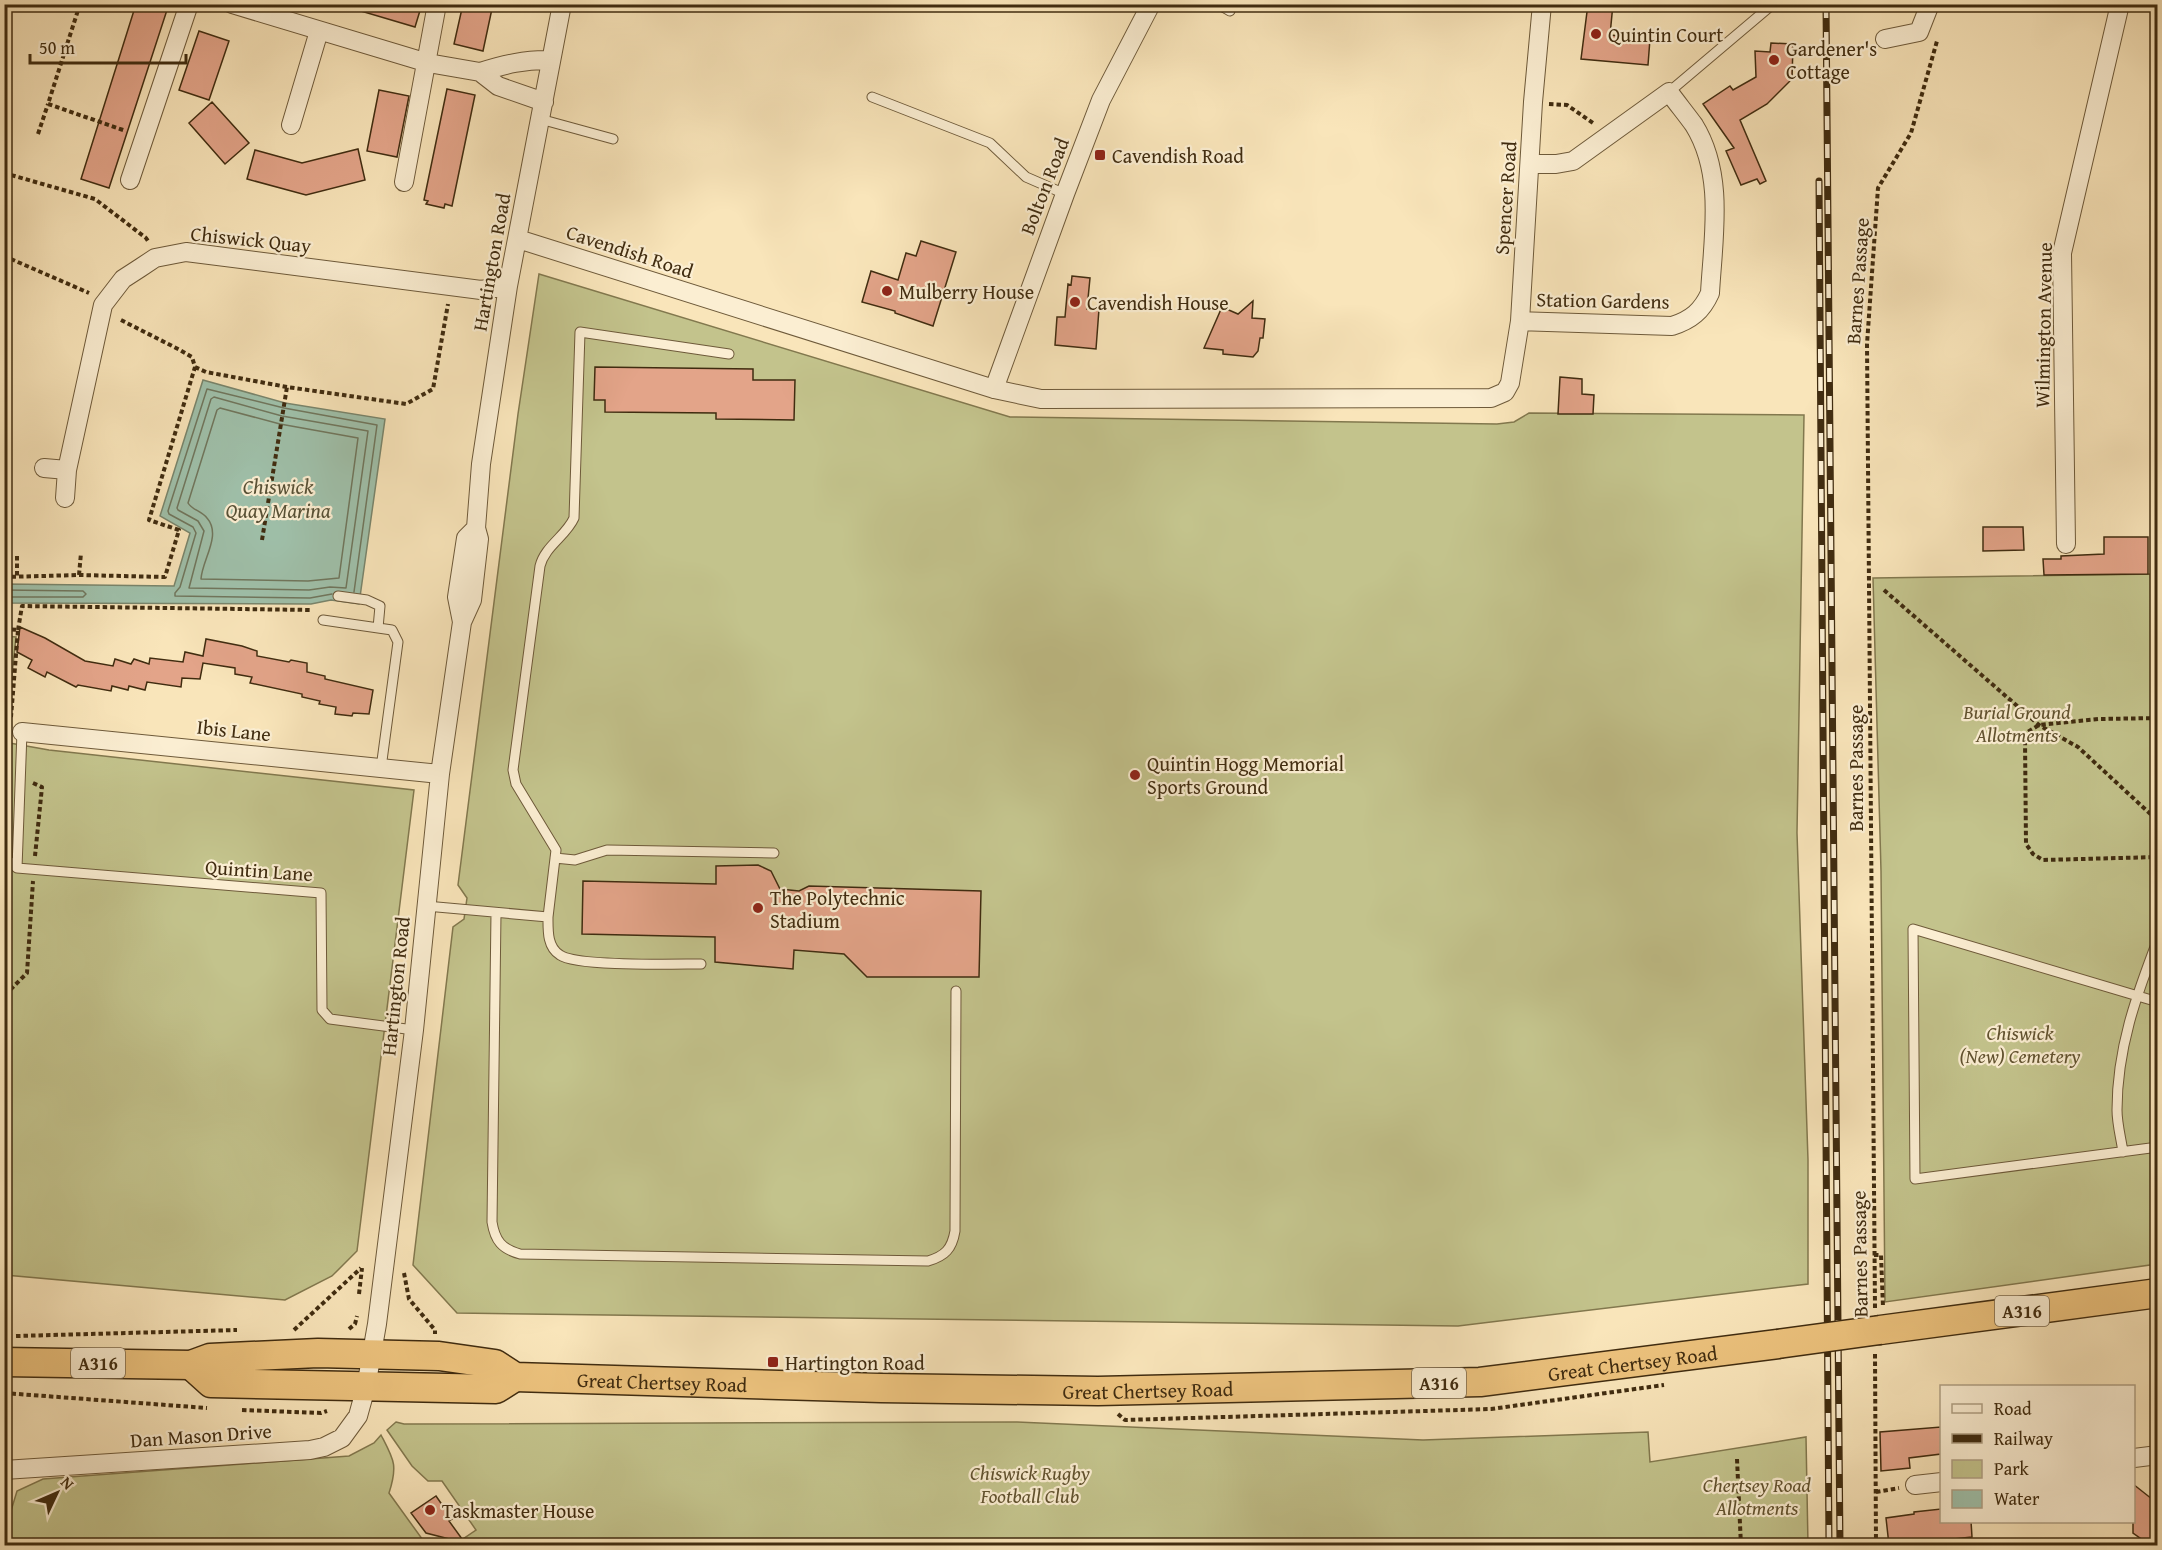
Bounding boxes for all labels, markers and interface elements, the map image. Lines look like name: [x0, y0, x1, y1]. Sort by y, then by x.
place label: Quintin Court: [1608, 20, 1723, 49]
scale bar: [30, 27, 186, 65]
marker: Quintin Court: [1589, 27, 1603, 41]
text: 50 m: [39, 34, 75, 61]
place label: Gardener's Cottage: [1786, 34, 1877, 86]
marker: Gardener's Cottage: [1767, 53, 1781, 67]
street label: Bolton Road: [1012, 133, 1076, 239]
street label: Spencer Road: [1487, 140, 1523, 256]
place label: Cavendish Road: [1112, 141, 1244, 170]
marker: Cavendish Road: [1093, 148, 1107, 162]
street label: Hartington Road: [465, 190, 517, 333]
street label: Cavendish Road: [563, 217, 697, 285]
street label: Barnes Passage: [1838, 217, 1876, 345]
street label: Chiswick Quay: [189, 218, 313, 260]
street label: Wilmington Avenue: [2027, 242, 2059, 408]
place label: Mulberry House: [899, 277, 1034, 306]
marker: Mulberry House: [880, 284, 894, 298]
street label: Station Gardens: [1536, 284, 1670, 316]
place label: Cavendish House: [1087, 288, 1229, 317]
marker: Cavendish House: [1068, 295, 1082, 309]
water label: Chiswick Quay Marina: [225, 471, 331, 526]
park label: Burial Ground Allotments: [1962, 697, 2071, 749]
street label: Barnes Passage: [1841, 705, 1870, 831]
street label: Ibis Lane: [196, 712, 272, 748]
place label: Quintin Hogg Memorial Sports Ground: [1147, 749, 1345, 801]
marker: Quintin Hogg Memorial Sports Ground: [1128, 768, 1142, 782]
street label: Quintin Lane: [204, 852, 314, 888]
place label: The Polytechnic Stadium: [770, 883, 905, 935]
marker: The Polytechnic Stadium: [751, 901, 765, 915]
street label: Hartington Road: [373, 915, 417, 1057]
park label: Chiswick (New) Cemetery: [1960, 1018, 2080, 1070]
street label: Barnes Passage: [1843, 1190, 1875, 1318]
road number: A316: [1995, 1296, 2049, 1326]
street label: Great Chertsey Road: [1546, 1337, 1719, 1388]
road number: A316: [71, 1348, 125, 1378]
place label: Hartington Road: [785, 1348, 925, 1377]
marker: Hartington Road: [766, 1355, 780, 1369]
street label: Great Chertsey Road: [576, 1364, 748, 1398]
road number: A316: [1412, 1368, 1466, 1398]
street label: Great Chertsey Road: [1063, 1373, 1234, 1406]
legend: [1940, 1385, 2135, 1523]
text: Road: [1994, 1395, 2032, 1422]
street label: Dan Mason Drive: [129, 1416, 273, 1454]
text: Railway: [1994, 1425, 2053, 1452]
text: Park: [1994, 1455, 2030, 1482]
park label: Chiswick Rugby Football Club: [970, 1458, 1090, 1510]
north arrow: [27, 1463, 87, 1523]
text: N: [55, 1470, 80, 1495]
park label: Chertsey Road Allotments: [1703, 1470, 1812, 1522]
text: Water: [1994, 1485, 2040, 1512]
place label: Taskmaster House: [442, 1496, 594, 1525]
marker: Taskmaster House: [423, 1503, 437, 1517]

